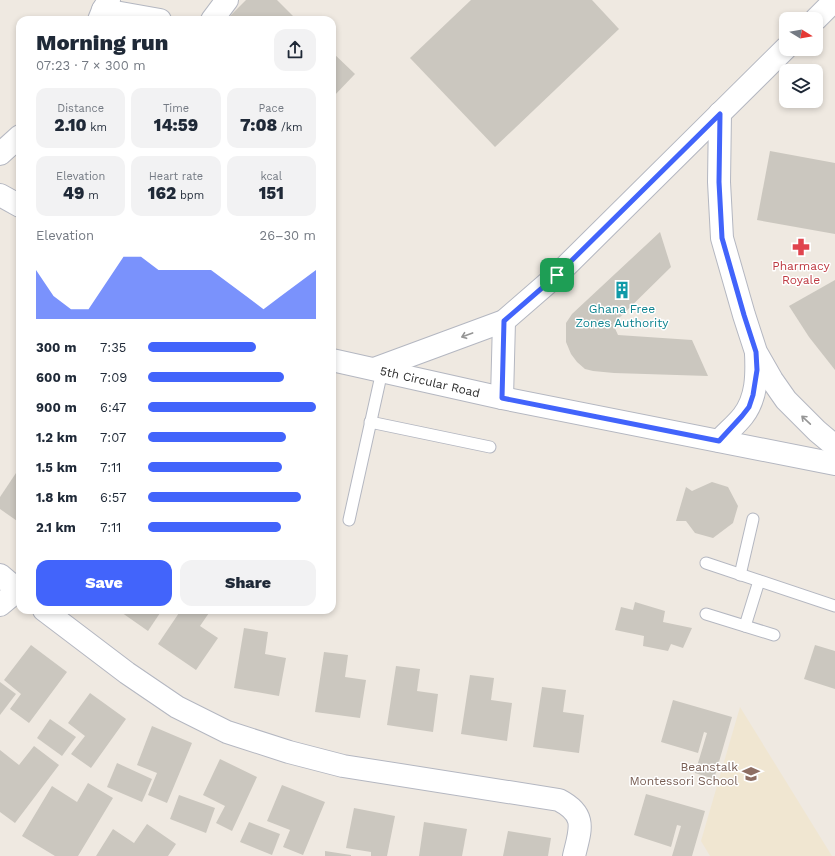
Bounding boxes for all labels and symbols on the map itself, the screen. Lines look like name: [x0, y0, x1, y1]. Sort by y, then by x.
north arrow: [779, 12, 823, 56]
pharmacy icon: Pharmacy Royale: [791, 237, 811, 257]
pin: [540, 258, 574, 292]
place label: Pharmacy Royale: [772, 259, 830, 287]
building icon: Ghana Free Zones Authority: [612, 280, 632, 300]
place label: Ghana Free Zones Authority: [576, 302, 669, 330]
one-way arrow: [462, 331, 474, 339]
street label: 5th Circular Road: [379, 364, 481, 400]
one-way arrow: [801, 415, 811, 425]
place label: Beanstalk Montessori School: [629, 760, 738, 788]
school or university icon: Beanstalk Montessori School: [741, 764, 761, 784]

